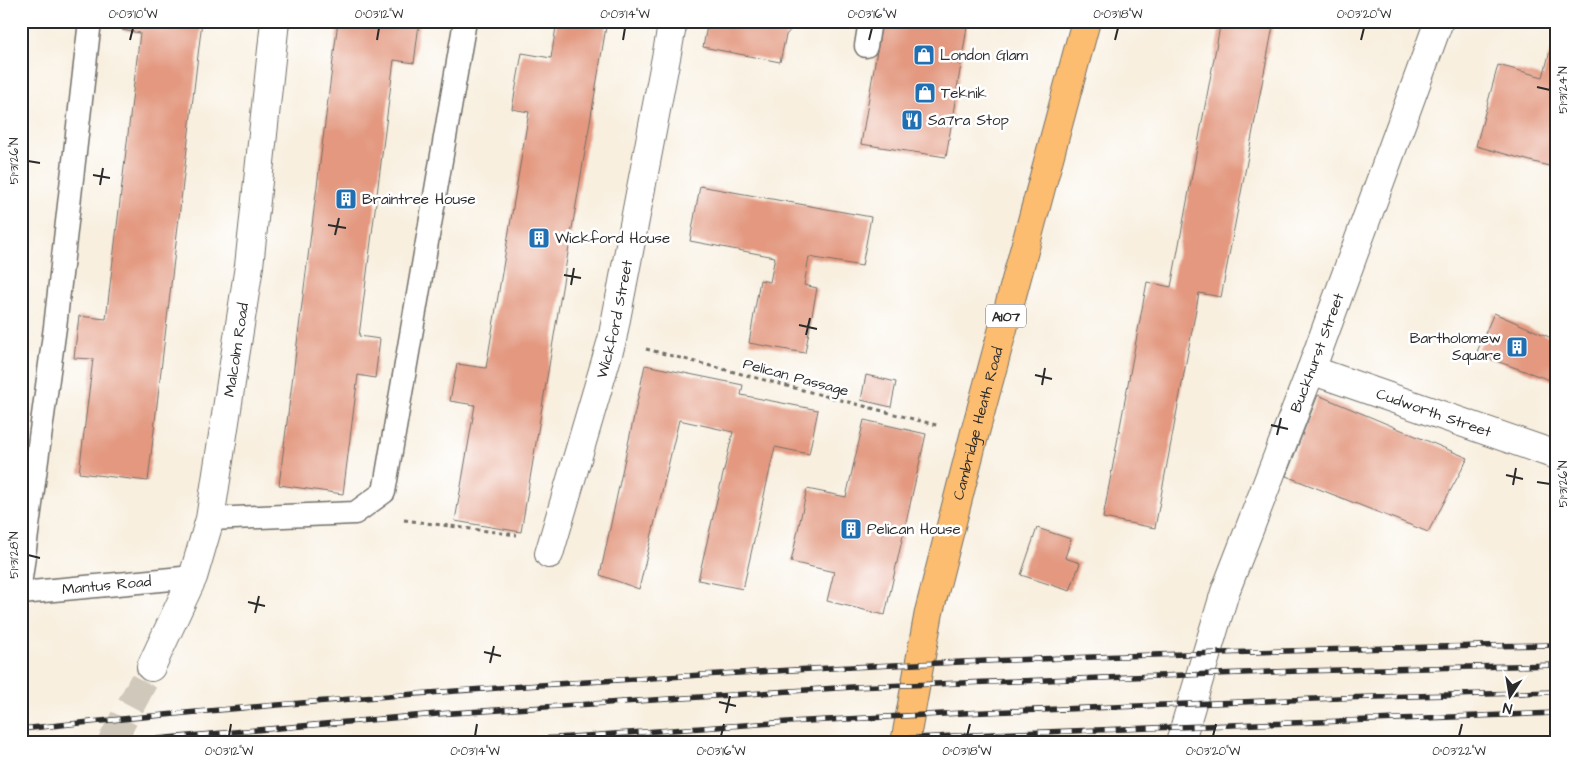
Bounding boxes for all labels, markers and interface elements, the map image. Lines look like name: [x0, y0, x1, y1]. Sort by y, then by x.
text: 0°03'10"W: [108, 6, 158, 23]
text: 0°03'12"W: [355, 6, 404, 23]
text: 0°03'14"W: [600, 6, 651, 23]
text: 0°03'16"W: [847, 6, 897, 23]
text: 0°03'18"W: [1093, 6, 1143, 23]
text: 0°03'20"W: [1337, 6, 1392, 23]
shop icon: London Glam: [912, 43, 936, 67]
place label: London Glam: [940, 45, 1028, 66]
text: 51°31'24"N: [1555, 66, 1572, 114]
shop icon: Teknik: [913, 81, 937, 105]
place label: Teknik: [941, 83, 987, 104]
restaurant icon: Sa7ra Stop: [900, 108, 924, 132]
place label: Sa7ra Stop: [928, 110, 1009, 131]
text: 51°31'26"N: [6, 137, 23, 185]
building icon: Braintree House: [334, 187, 358, 211]
place label: Braintree House: [362, 189, 476, 210]
building icon: Wickford House: [527, 226, 551, 250]
place label: Wickford House: [555, 228, 670, 249]
street label: Wickford Street: [591, 258, 638, 381]
street label: Buckhurst Street: [1285, 290, 1349, 416]
street label: Malcolm Road: [219, 301, 254, 398]
road number: A107: [986, 304, 1026, 328]
place label: Bartholomew Square: [1410, 328, 1501, 366]
building icon: Bartholomew Square: [1505, 335, 1529, 359]
street label: Cambridge Heath Road: [948, 344, 1009, 502]
street label: Pelican Passage: [740, 353, 851, 403]
street label: Cudworth Street: [1373, 383, 1494, 443]
text: 51°31'26"N: [1555, 460, 1572, 508]
building icon: Pelican House: [839, 517, 863, 541]
place label: Pelican House: [867, 519, 961, 540]
text: 51°31'28"N: [6, 531, 23, 579]
street label: Mantus Road: [61, 571, 152, 600]
north arrow: [1484, 672, 1534, 722]
text: N: [1501, 697, 1514, 718]
text: 0°03'12"W: [205, 743, 254, 760]
text: 0°03'14"W: [450, 743, 501, 760]
text: 0°03'16"W: [696, 743, 746, 760]
text: 0°03'18"W: [942, 743, 992, 760]
text: 0°03'20"W: [1186, 743, 1241, 760]
text: 0°03'22"W: [1432, 743, 1487, 760]

